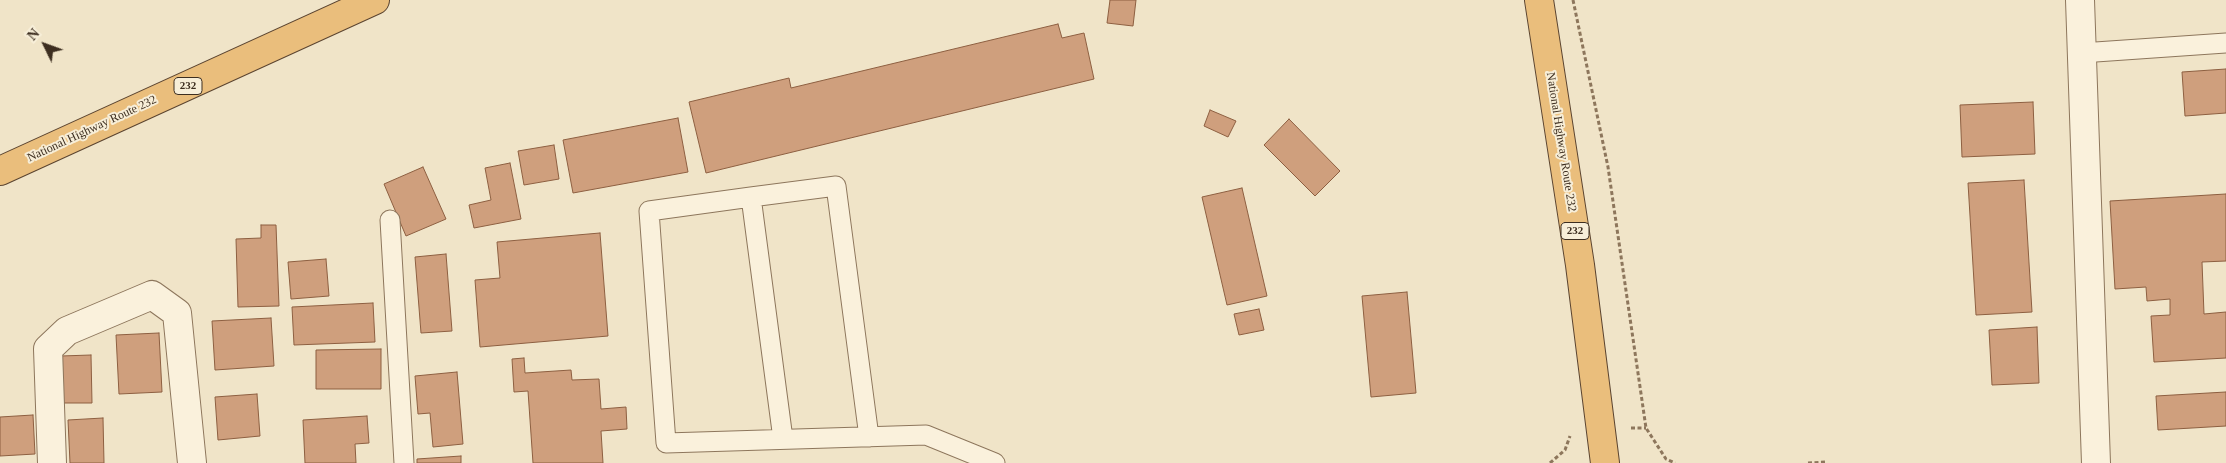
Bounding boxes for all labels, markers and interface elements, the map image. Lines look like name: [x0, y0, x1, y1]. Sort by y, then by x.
north arrow: [20, 20, 70, 70]
text: N: [25, 26, 42, 43]
street label: National Highway Route 232: [1543, 71, 1579, 213]
road number: 232: [174, 78, 202, 94]
street label: National Highway Route 232: [25, 93, 159, 165]
road number: 232: [1561, 222, 1589, 240]

